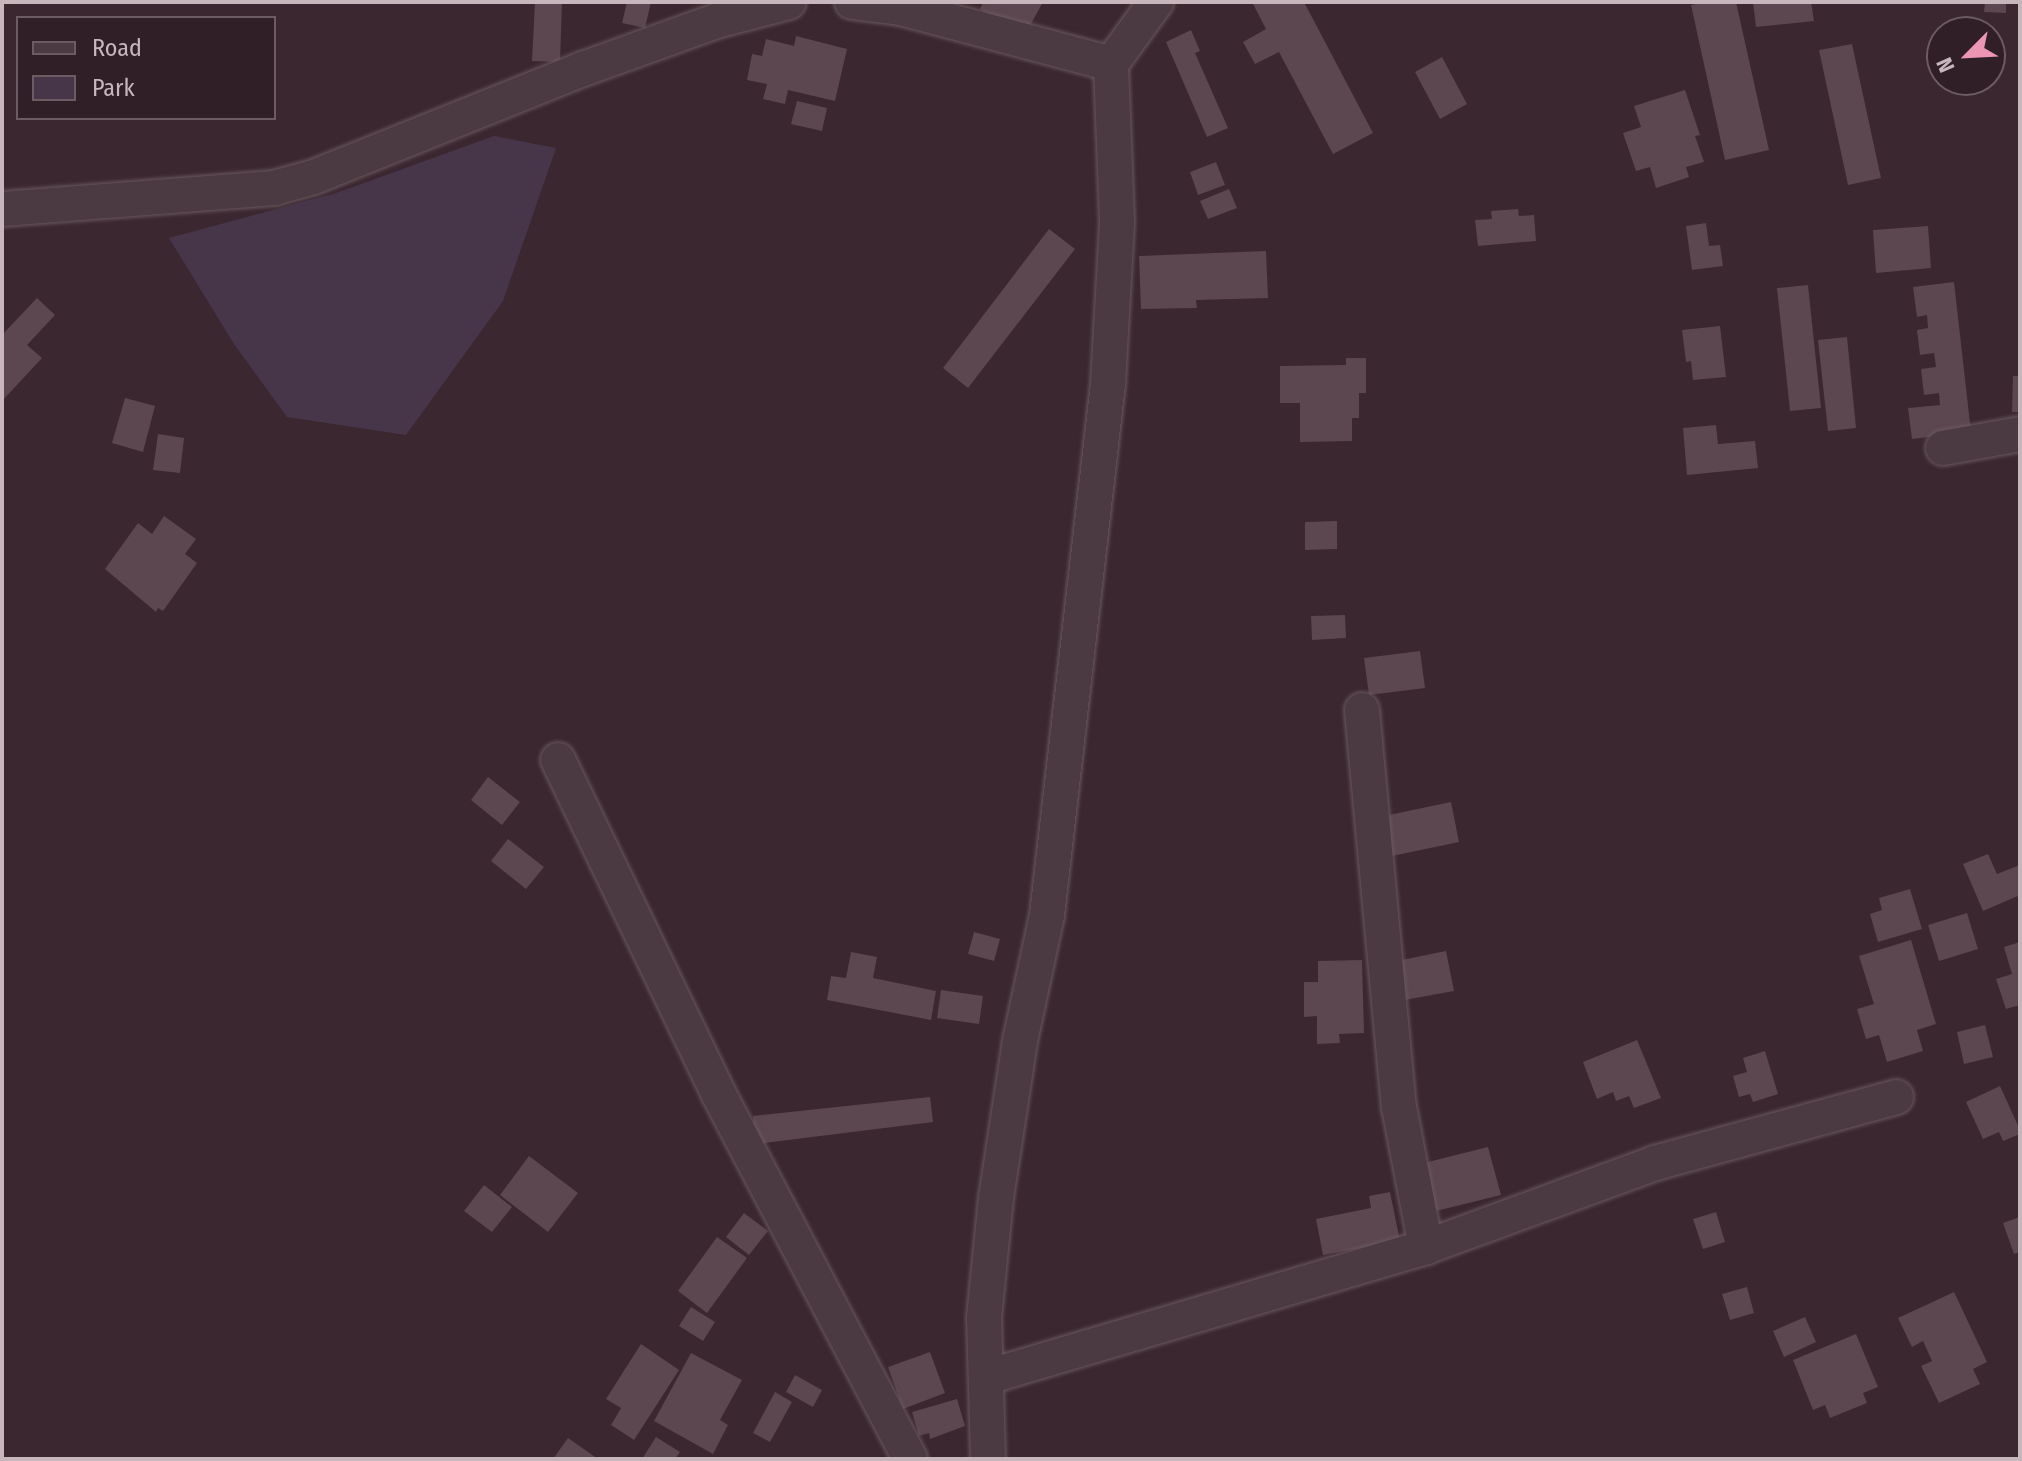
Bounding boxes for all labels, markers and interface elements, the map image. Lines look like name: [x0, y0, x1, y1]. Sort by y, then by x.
legend: [16, 16, 276, 120]
north arrow: [1926, 16, 2006, 96]
text: Road: [92, 34, 142, 62]
text: N: [1930, 54, 1960, 77]
text: Park: [92, 74, 135, 102]

